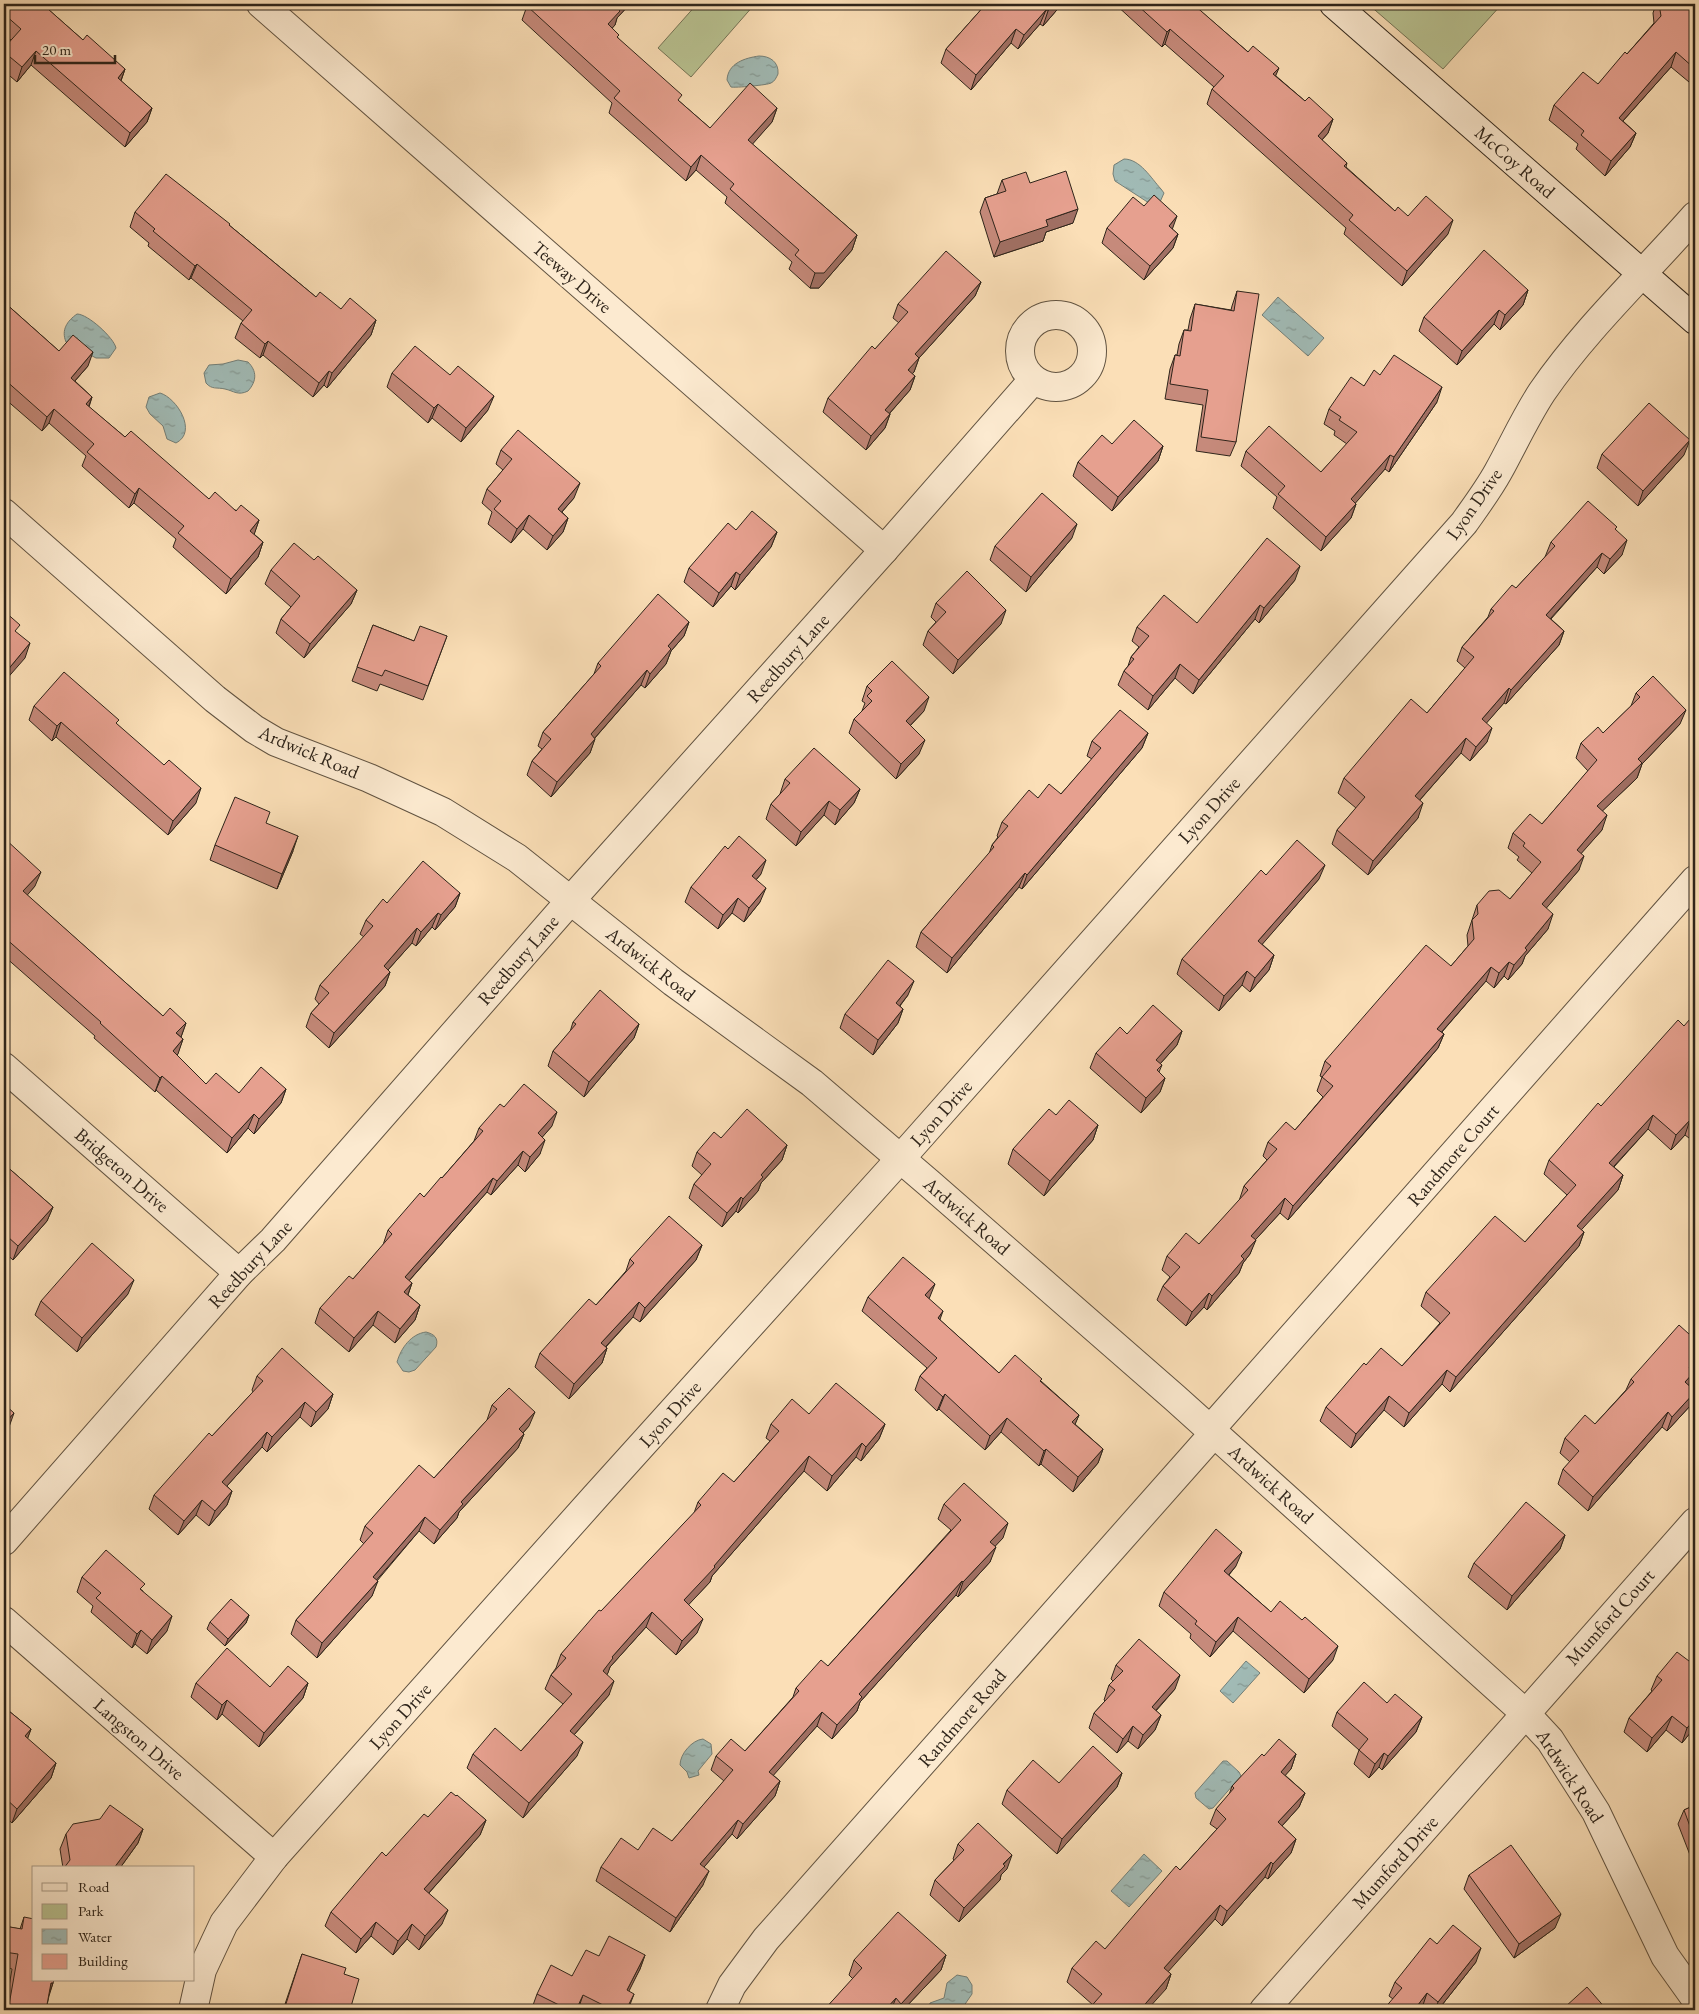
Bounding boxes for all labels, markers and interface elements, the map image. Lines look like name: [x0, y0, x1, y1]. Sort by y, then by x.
scale bar: [35, 32, 115, 64]
text: 20 m: [42, 40, 71, 59]
street label: McCoy Road: [1470, 120, 1561, 204]
street label: Teeway Drive: [527, 235, 617, 319]
street label: Lyon Drive: [1440, 463, 1508, 545]
street label: Reedbury Lane: [741, 608, 835, 708]
street label: Ardwick Road: [254, 719, 363, 785]
street label: Lyon Drive: [1172, 771, 1246, 849]
street label: Reedbury Lane: [472, 910, 564, 1010]
street label: Ardwick Road: [600, 921, 701, 1007]
street label: Lyon Drive: [904, 1074, 978, 1152]
street label: Randmore Court: [1402, 1099, 1504, 1211]
street label: Bridgeton Drive: [70, 1122, 174, 1218]
street label: Ardwick Road: [918, 1171, 1016, 1261]
street label: Reedbury Lane: [203, 1215, 297, 1313]
street label: Lyon Drive: [633, 1375, 707, 1453]
street label: Ardwick Road: [1222, 1438, 1319, 1529]
street label: Mumford Court: [1560, 1563, 1660, 1671]
street label: Randmore Road: [912, 1663, 1012, 1772]
street label: Lyon Drive: [363, 1677, 437, 1755]
street label: Langston Drive: [88, 1693, 190, 1785]
street label: Ardwick Road: [1530, 1723, 1610, 1828]
street label: Mumford Drive: [1346, 1810, 1444, 1914]
legend: [32, 1866, 195, 1982]
text: Road: [78, 1877, 110, 1896]
text: Park: [78, 1901, 105, 1920]
text: Water: [78, 1927, 112, 1946]
text: Building: [78, 1951, 128, 1970]

